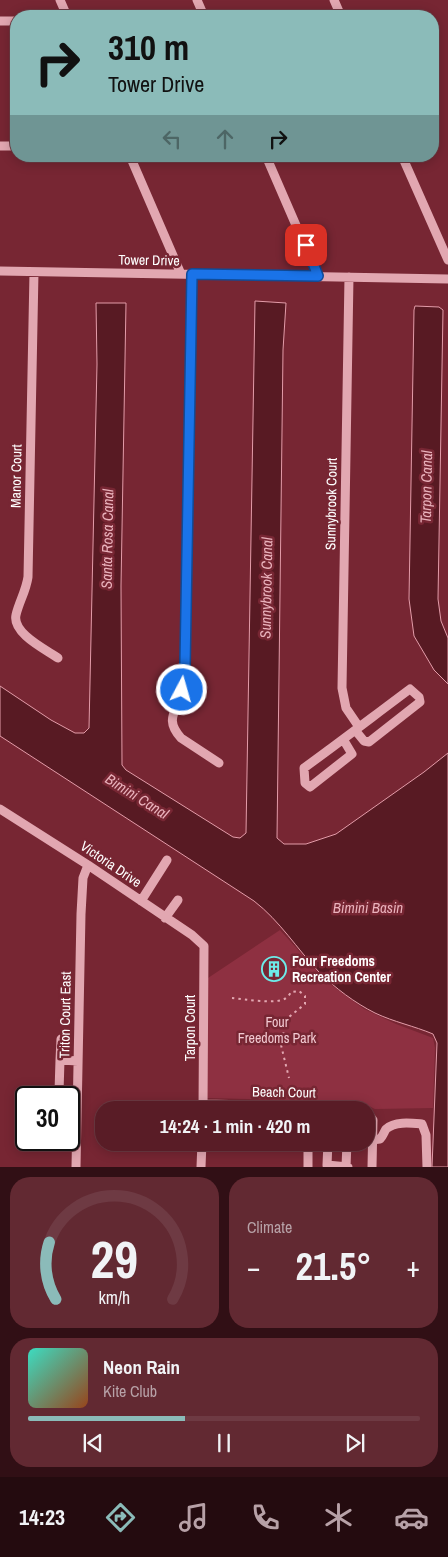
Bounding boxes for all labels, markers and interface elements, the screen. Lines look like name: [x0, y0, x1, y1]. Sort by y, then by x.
text: 310 m: [108, 24, 189, 71]
icon: right: [25, 30, 90, 95]
text: Tower Drive: [108, 69, 204, 99]
icon: left: [158, 125, 186, 153]
icon: ahead: [211, 125, 239, 153]
icon: right: [264, 125, 292, 153]
pin: [285, 224, 327, 266]
icon: arrive: [292, 231, 320, 259]
street label: Tower Drive: [118, 250, 180, 270]
street label: Manor Court: [6, 444, 26, 508]
water label: Tarpon Canal: [415, 450, 437, 524]
street label: Sunnybrook Court: [321, 458, 341, 550]
water label: Santa Rosa Canal: [96, 489, 118, 589]
water label: Sunnybrook Canal: [255, 537, 277, 639]
position arrow: [155, 663, 207, 715]
water label: Bimini Canal: [101, 768, 173, 824]
street label: Victoria Drive: [77, 837, 145, 891]
water label: Bimini Basin: [333, 897, 403, 918]
place label: Four Freedoms Recreation Center: [292, 952, 391, 986]
building icon: Four Freedoms Recreation Center: [261, 956, 287, 982]
street label: Triton Court East: [55, 971, 75, 1059]
street label: Tarpon Court: [181, 995, 199, 1061]
park label: Four Freedoms Park: [238, 1013, 316, 1047]
street label: Beach Court: [252, 1082, 316, 1102]
speed limit sign: 30: [15, 1086, 80, 1151]
text: 14:24 · 1 min · 420 m: [160, 1113, 310, 1139]
text: Climate: [247, 1216, 292, 1238]
text: 29: [91, 1224, 138, 1294]
text: 21.5°: [296, 1241, 371, 1292]
text: −: [247, 1248, 260, 1286]
text: +: [407, 1248, 420, 1286]
text: km/h: [99, 1286, 130, 1310]
text: Neon Rain: [103, 1354, 180, 1380]
text: Kite Club: [103, 1380, 157, 1402]
icon: previous: [79, 1429, 107, 1457]
icon: pause: [210, 1429, 238, 1457]
icon: next: [341, 1429, 369, 1457]
icon: directions: [103, 1500, 138, 1535]
icon: music: [176, 1500, 211, 1535]
icon: phone: [248, 1500, 283, 1535]
icon: climate: [321, 1500, 356, 1535]
icon: car: [394, 1500, 429, 1535]
text: 14:23: [19, 1502, 65, 1532]

